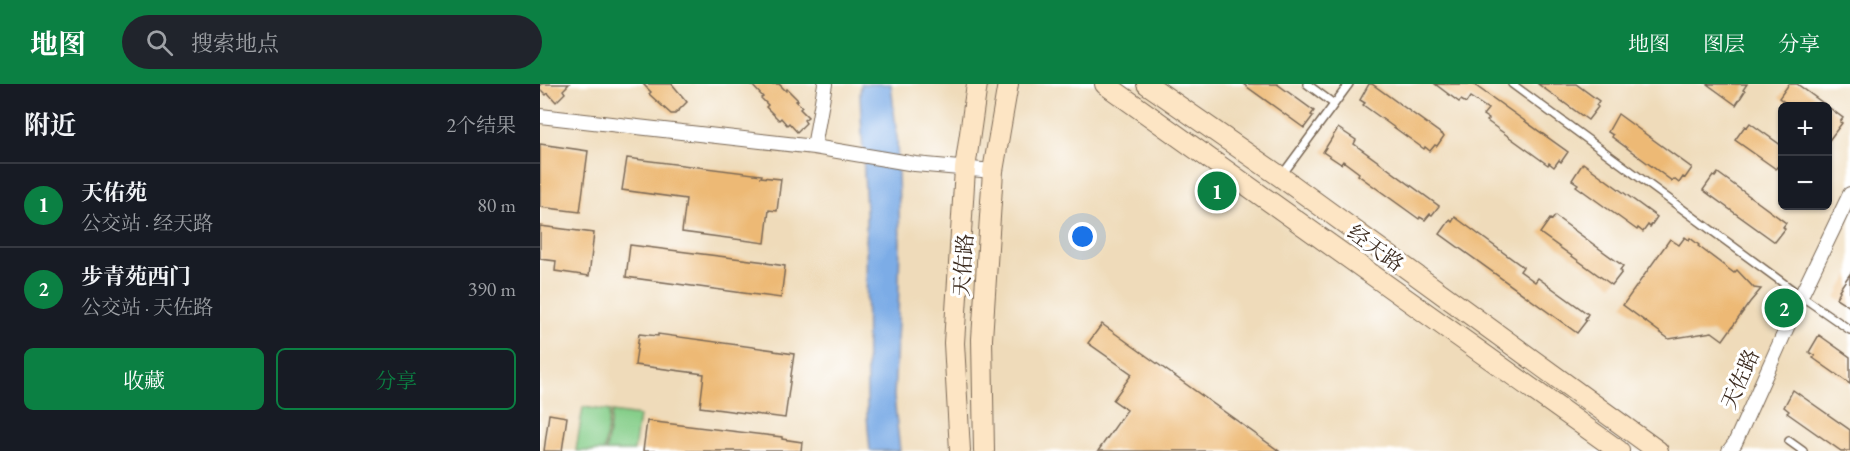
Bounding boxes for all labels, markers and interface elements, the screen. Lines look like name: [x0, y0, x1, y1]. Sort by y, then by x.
search box: [122, 15, 542, 69]
text: 地图: [30, 26, 86, 62]
icon: search: [143, 26, 176, 59]
text: 搜索地点: [191, 29, 279, 58]
text: 地图: [1628, 30, 1670, 57]
text: 图层: [1703, 30, 1745, 57]
text: 分享: [1778, 30, 1820, 57]
map controls: [1778, 102, 1832, 210]
button: +: [1778, 102, 1832, 156]
text: 附近: [24, 108, 76, 142]
text: 2个结果: [446, 112, 516, 138]
button: −: [1778, 156, 1832, 210]
pin: 1: [1198, 168, 1236, 214]
text: 天佑苑: [81, 178, 147, 207]
text: 1: [38, 192, 49, 218]
text: 80 m: [477, 192, 516, 218]
text: 公交站 · 经天路: [81, 210, 213, 236]
street label: 经天路: [1343, 219, 1409, 277]
your location: [1068, 222, 1097, 251]
street label: 天佑路: [947, 233, 979, 297]
text: 步青苑西门: [81, 262, 191, 291]
text: 2: [38, 276, 49, 302]
text: 390 m: [468, 276, 516, 302]
pin: 2: [1764, 286, 1804, 330]
text: 公交站 · 天佐路: [81, 294, 213, 320]
street label: 天佐路: [1715, 345, 1765, 413]
button: 收藏: [24, 348, 264, 410]
button: 分享: [276, 348, 516, 410]

